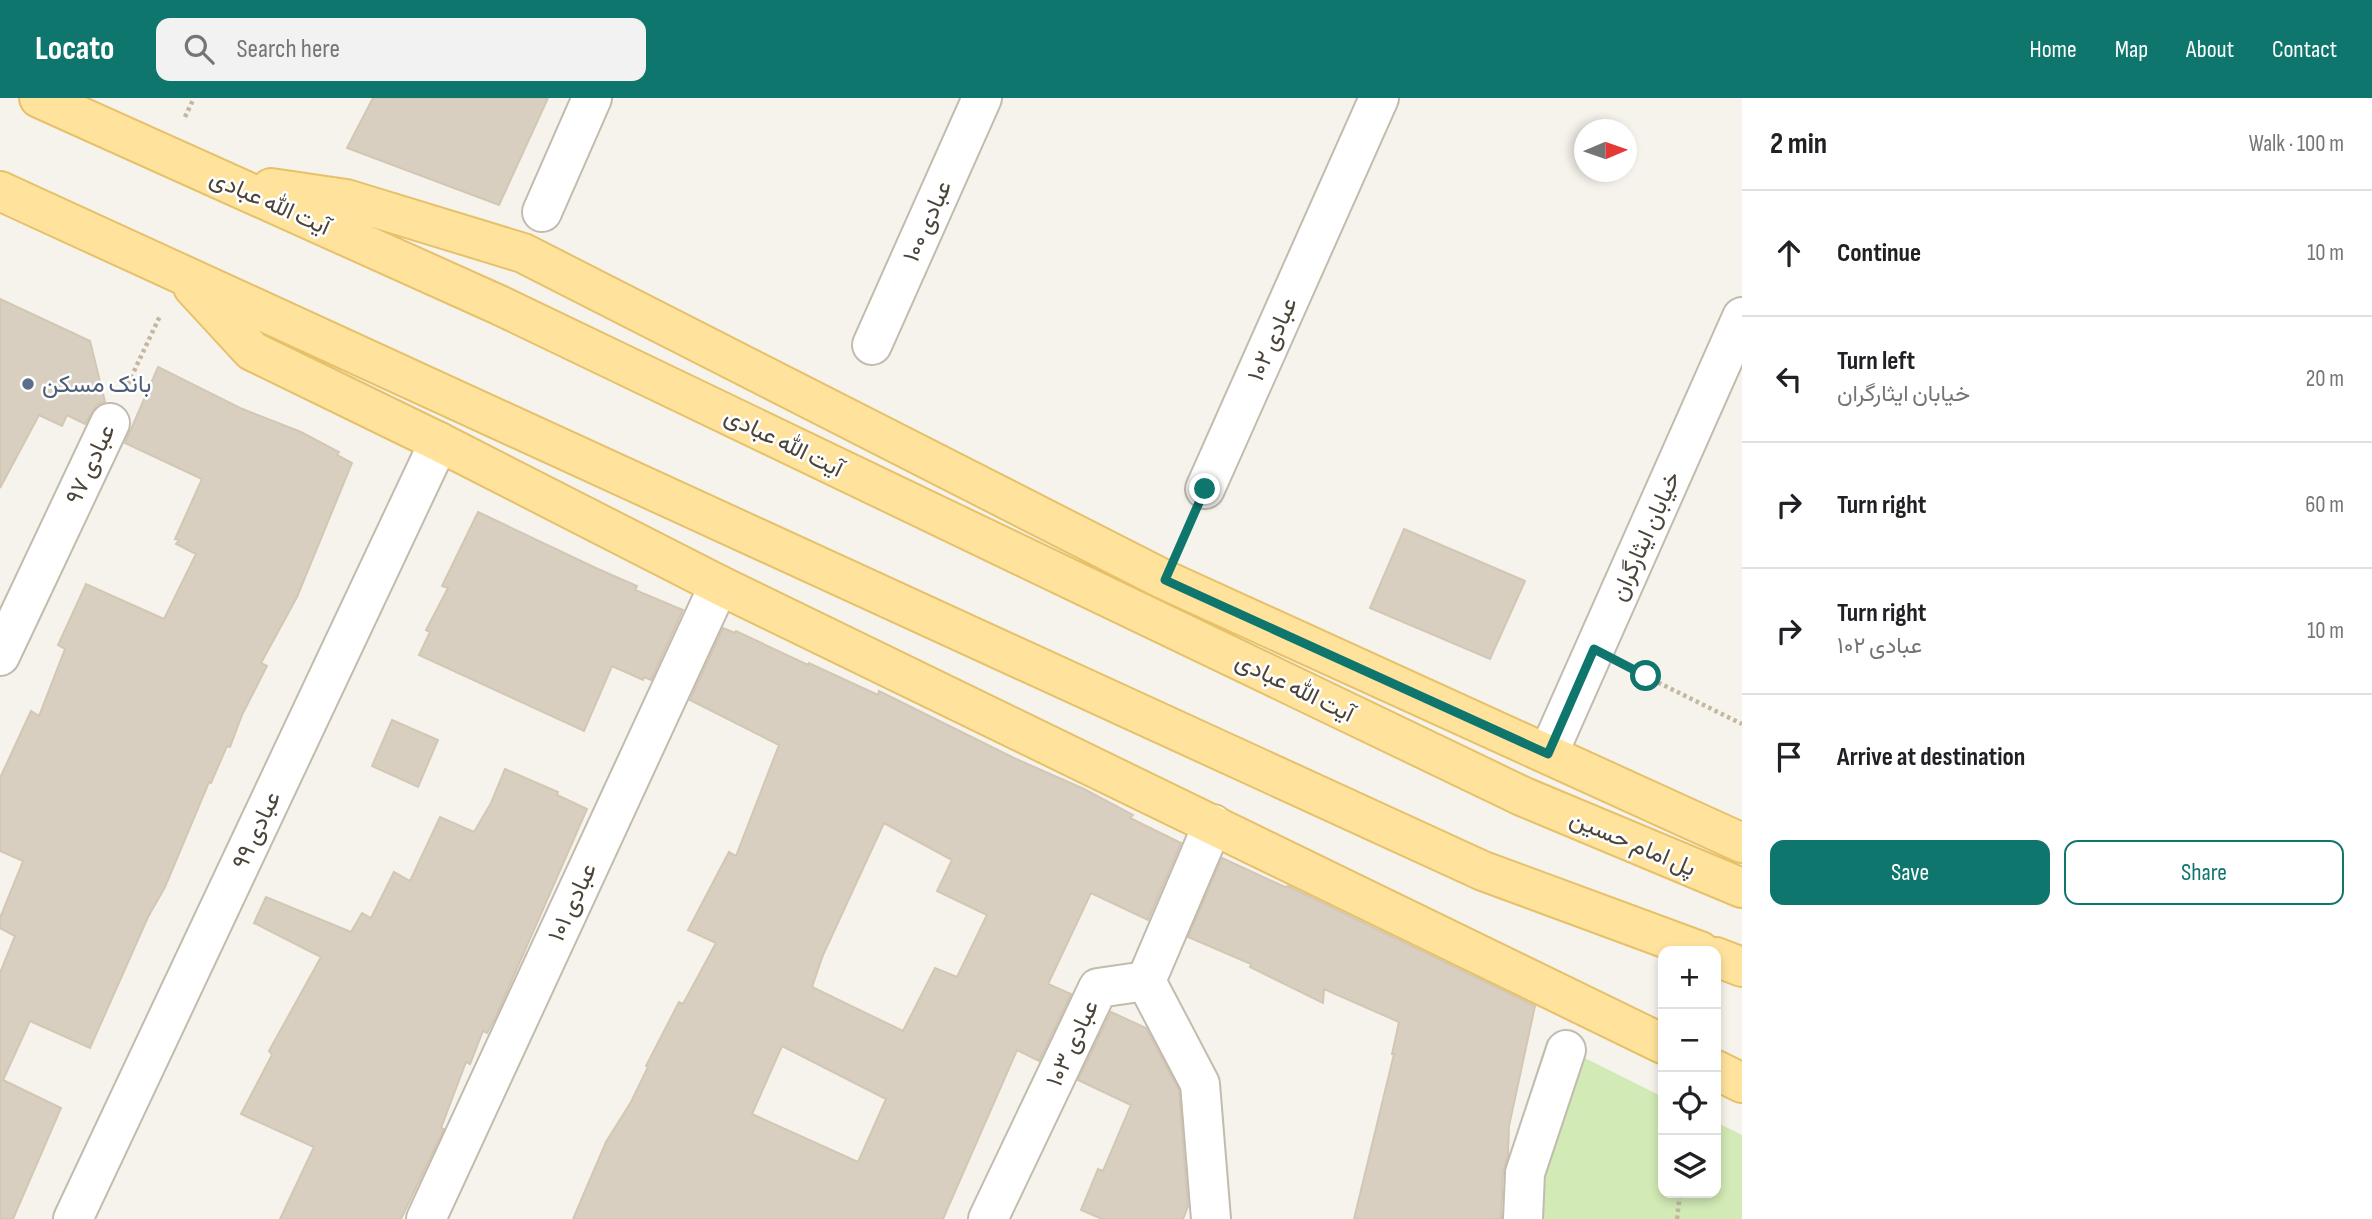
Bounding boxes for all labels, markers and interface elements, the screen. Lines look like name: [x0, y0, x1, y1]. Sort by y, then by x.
search box: [156, 18, 646, 81]
text: Locato: [35, 29, 114, 69]
icon: search: [180, 30, 218, 68]
text: Search here: [236, 34, 340, 65]
text: Home: [2029, 35, 2077, 64]
text: Map: [2115, 35, 2148, 64]
text: About: [2186, 35, 2234, 64]
text: Contact: [2272, 35, 2337, 64]
north arrow: [1574, 119, 1637, 182]
text: 2 min: [1770, 126, 1827, 162]
text: Walk · 100 m: [2249, 130, 2344, 158]
street label: آیت الله عبادی: [205, 163, 337, 243]
street label: عبادی ۱۰۰: [897, 176, 958, 267]
icon: ahead: [1770, 234, 1808, 272]
text: Continue: [1837, 238, 1921, 269]
text: 10 m: [2307, 239, 2344, 267]
street label: عبادی ۱۰۲: [1241, 293, 1304, 386]
text: Turn left: [1837, 346, 1915, 377]
icon: left: [1770, 360, 1808, 398]
text: 20 m: [2306, 365, 2344, 393]
place label: بانک مسکن: [42, 370, 151, 399]
marker: بانک مسکن: [20, 376, 36, 392]
text: خیابان ایثارگران: [1837, 380, 1970, 408]
street label: آیت الله عبادی: [720, 401, 850, 485]
street label: عبادی ۹۷: [59, 420, 122, 509]
street label: خیابان ایثارگران: [1604, 467, 1687, 606]
route end: [1189, 473, 1220, 504]
icon: right: [1770, 486, 1808, 524]
text: Turn right: [1837, 490, 1926, 521]
text: 60 m: [2305, 491, 2344, 519]
text: Turn right: [1837, 598, 1926, 629]
icon: right: [1770, 612, 1808, 650]
text: 10 m: [2307, 617, 2344, 645]
text: عبادی ۱۰۲: [1837, 632, 1922, 660]
street label: آیت الله عبادی: [1231, 646, 1361, 730]
route start: [1630, 660, 1661, 691]
icon: arrive: [1770, 738, 1808, 776]
text: Arrive at destination: [1837, 742, 2025, 773]
street label: عبادی ۹۹: [226, 787, 287, 874]
street label: پل امام حسین: [1565, 804, 1700, 884]
button: Save: [1770, 840, 2050, 905]
button: Share: [2064, 840, 2344, 905]
street label: عبادی ۱۰۱: [542, 858, 603, 946]
map controls: [1658, 946, 1721, 1198]
button: +: [1658, 946, 1721, 1009]
street label: عبادی ۱۰۳: [1040, 995, 1105, 1091]
button: −: [1658, 1009, 1721, 1072]
button: locate: [1658, 1072, 1721, 1135]
button: layers: [1658, 1135, 1721, 1198]

